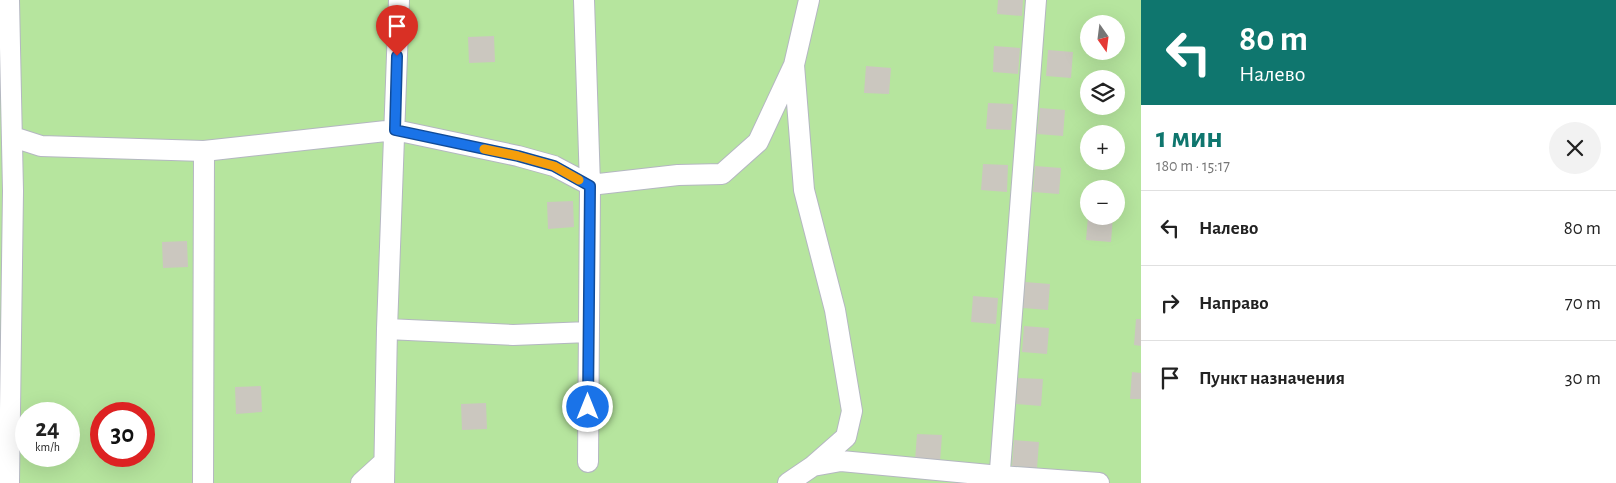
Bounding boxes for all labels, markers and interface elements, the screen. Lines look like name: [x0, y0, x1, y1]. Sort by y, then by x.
pin: [376, 5, 418, 56]
icon: arrive: [383, 12, 411, 40]
north arrow: [1080, 15, 1125, 60]
map controls: [1080, 15, 1125, 225]
icon: left: [1156, 20, 1221, 85]
text: 80 m: [1239, 22, 1308, 57]
text: Налево: [1239, 63, 1305, 85]
button: layers: [1080, 70, 1125, 115]
button: close: [1549, 122, 1601, 174]
text: 1 мин: [1156, 123, 1223, 153]
button: +: [1080, 125, 1125, 170]
text: 180 m · 15:17: [1156, 158, 1230, 174]
button: −: [1080, 180, 1125, 225]
icon: left: [1156, 214, 1184, 242]
text: Налево: [1199, 219, 1258, 238]
text: 80 m: [1564, 219, 1601, 238]
icon: right: [1156, 289, 1184, 317]
text: Направо: [1199, 294, 1269, 313]
text: 70 m: [1565, 294, 1601, 313]
icon: arrive: [1156, 364, 1184, 392]
text: Пункт назначения: [1199, 369, 1345, 388]
text: 30 m: [1565, 369, 1601, 388]
position arrow: [561, 380, 613, 432]
speed limit sign: 30: [90, 402, 155, 467]
text: 24: [35, 416, 60, 441]
text: km/h: [35, 441, 60, 453]

